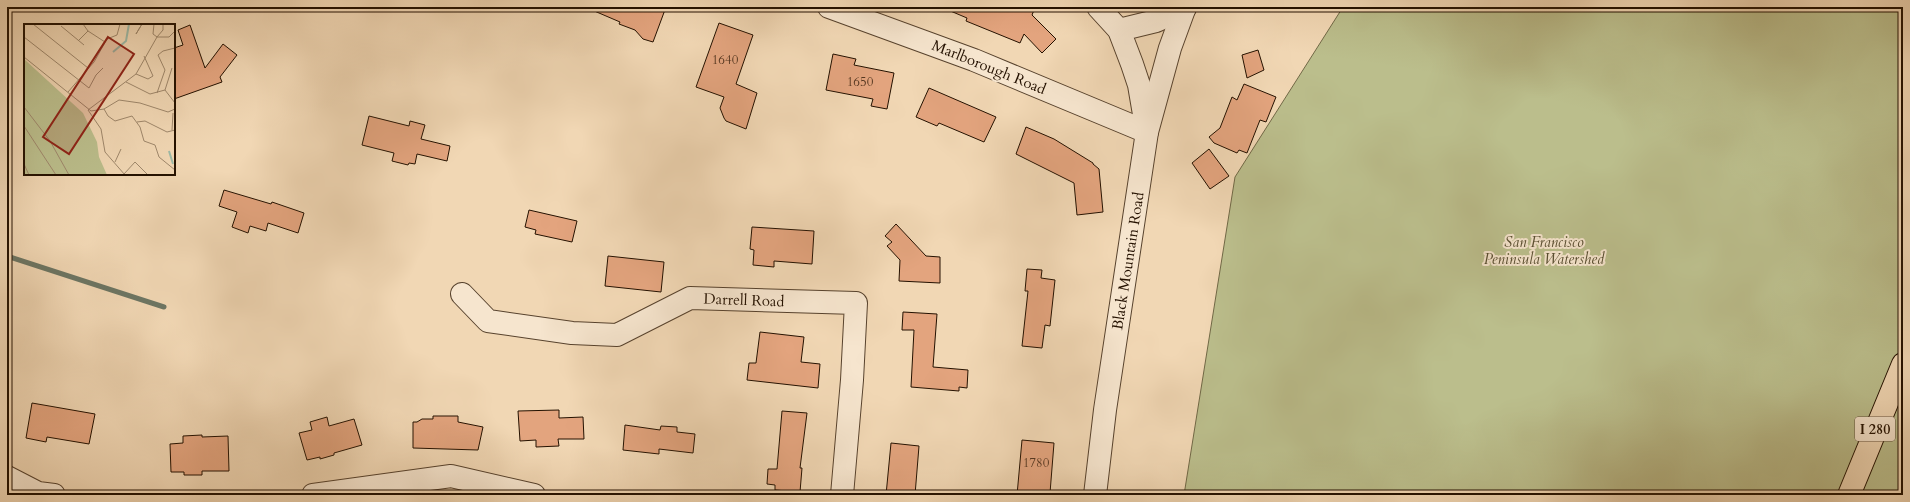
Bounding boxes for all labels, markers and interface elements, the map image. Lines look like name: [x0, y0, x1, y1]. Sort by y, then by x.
inset map: [24, 24, 175, 175]
street label: Marlborough Road: [929, 35, 1049, 99]
house number: 1640: [712, 51, 739, 69]
house number: 1650: [847, 73, 874, 91]
street label: Black Mountain Road: [1107, 191, 1149, 331]
park label: San Francisco Peninsula Watershed: [1484, 232, 1605, 269]
street label: Darrell Road: [703, 289, 785, 311]
road number: I 280: [1855, 417, 1895, 441]
house number: 1780: [1023, 454, 1050, 472]

